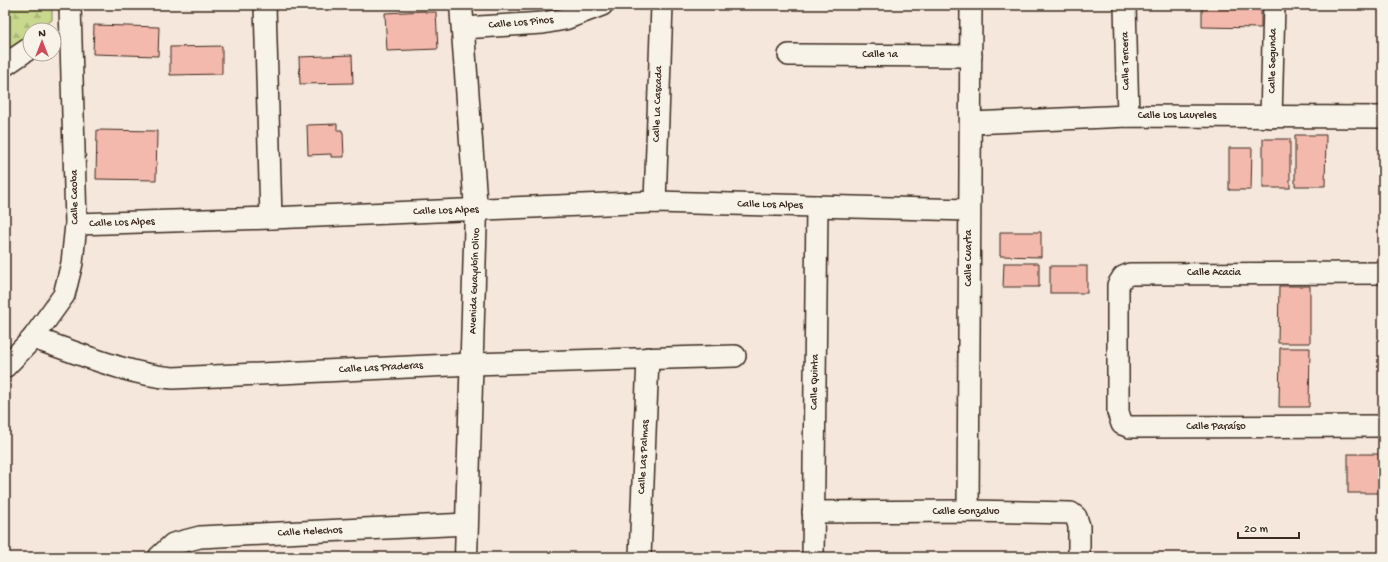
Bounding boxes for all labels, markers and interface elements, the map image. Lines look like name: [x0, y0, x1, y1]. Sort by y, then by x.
street label: Calle Los Pinos: [488, 14, 555, 32]
north arrow: [22, 22, 62, 62]
street label: Calle Segunda: [1266, 27, 1280, 94]
text: N: [38, 28, 46, 40]
street label: Calle Tercera: [1119, 31, 1133, 90]
street label: Calle 1a: [862, 49, 899, 61]
street label: Calle La Cascada: [651, 65, 665, 142]
street label: Calle Los Laureles: [1138, 110, 1217, 122]
street label: Calle Caoba: [69, 169, 81, 225]
street label: Calle Los Alpes: [737, 198, 804, 212]
street label: Calle Los Alpes: [413, 204, 480, 218]
street label: Calle Los Alpes: [89, 216, 156, 230]
street label: Avenida Guayubín Olivo: [467, 227, 483, 334]
street label: Calle Cuarta: [963, 229, 975, 286]
street label: Calle Acacia: [1187, 267, 1242, 279]
street label: Calle Quinta: [809, 353, 822, 410]
street label: Calle Las Praderas: [339, 360, 424, 376]
street label: Calle Las Palmas: [636, 419, 652, 495]
street label: Calle Paraíso: [1186, 421, 1246, 433]
street label: Calle Gonzalvo: [932, 506, 1000, 518]
scale bar: [1238, 514, 1299, 540]
text: 20 m: [1244, 523, 1269, 537]
street label: Calle Helechos: [277, 524, 344, 540]

